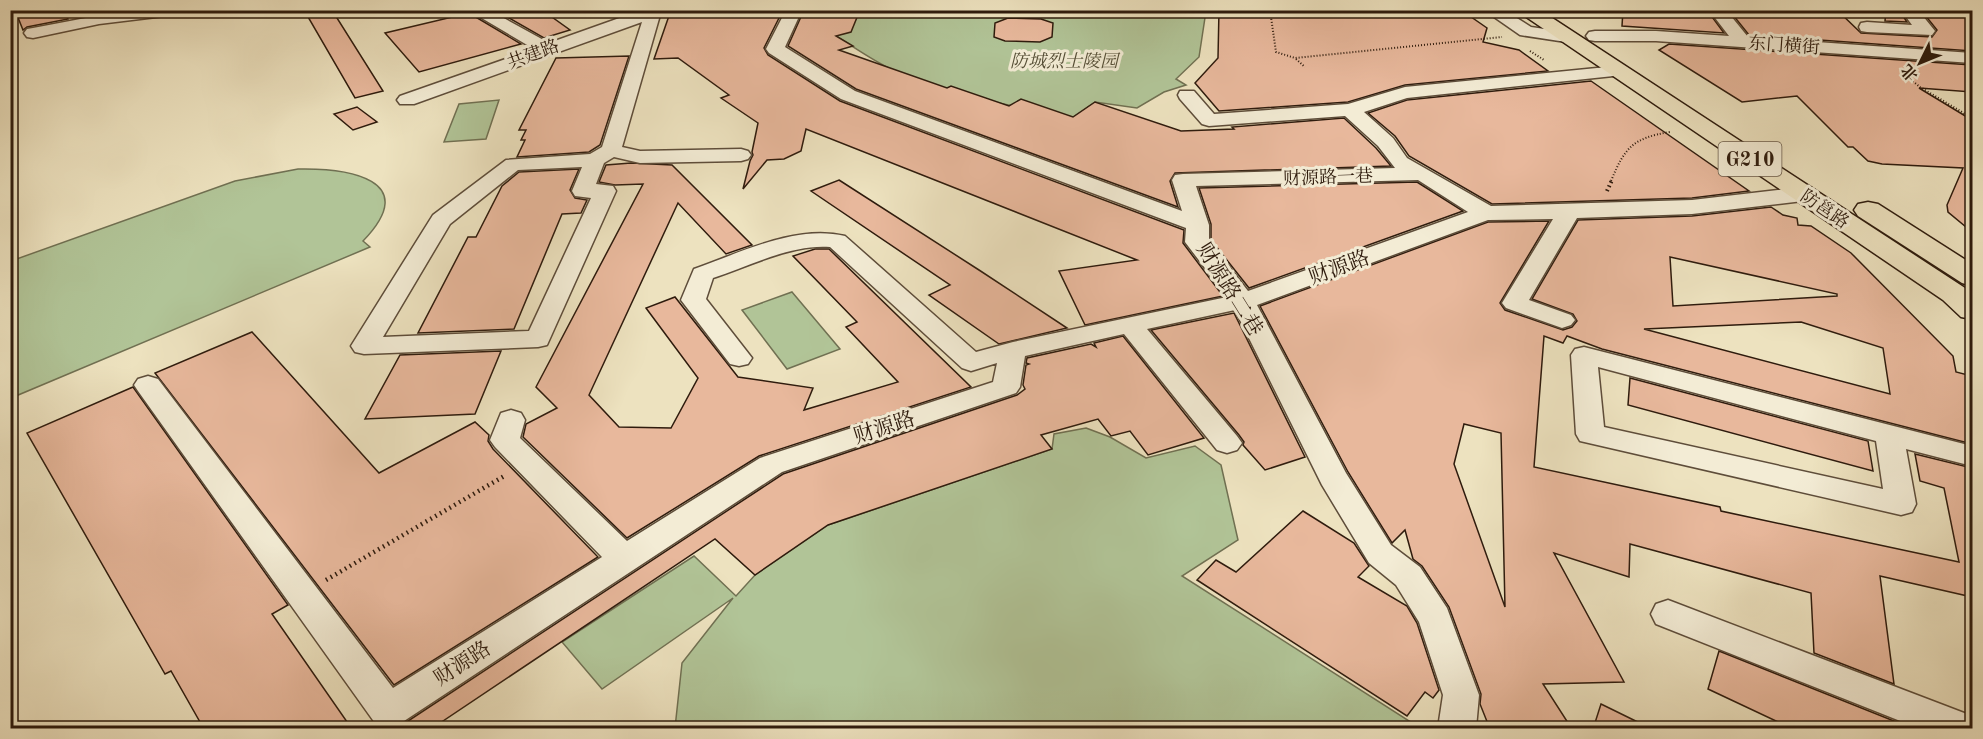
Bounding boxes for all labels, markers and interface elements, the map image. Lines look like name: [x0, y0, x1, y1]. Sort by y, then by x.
street label: 东门横街: [1747, 33, 1821, 57]
north arrow: [1890, 33, 1950, 93]
street label: 共建路: [504, 35, 562, 73]
park label: 防城烈士陵园: [1010, 51, 1121, 71]
text: 北: [1898, 61, 1922, 85]
road number: G210: [1718, 142, 1782, 176]
street label: 财源路一巷: [1283, 165, 1373, 189]
street label: 防邕路: [1797, 186, 1853, 232]
street label: 财源路二巷: [1192, 239, 1267, 340]
street label: 财源路: [1306, 246, 1373, 289]
street label: 财源路: [851, 407, 918, 448]
street label: 财源路: [430, 637, 495, 690]

